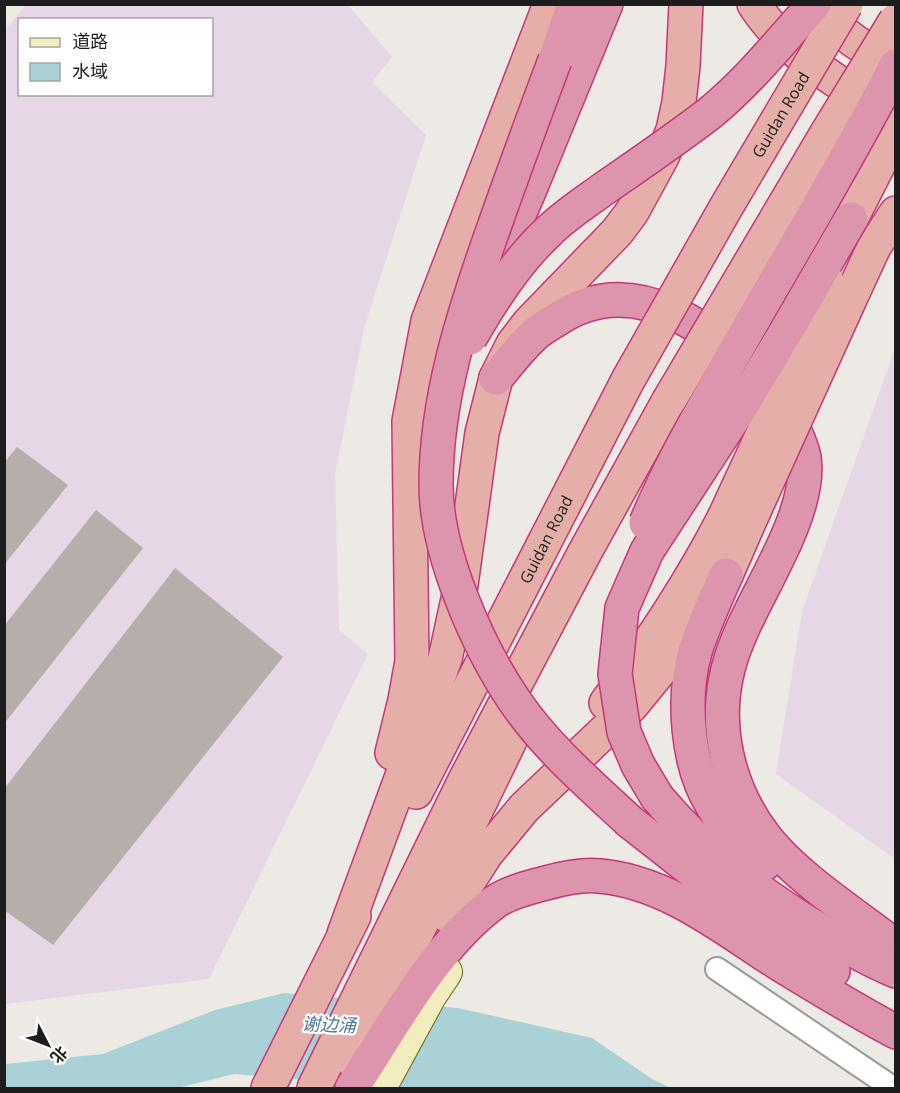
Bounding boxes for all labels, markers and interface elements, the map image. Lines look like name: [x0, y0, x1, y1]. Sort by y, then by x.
legend: [18, 18, 213, 96]
text: 道路: [72, 29, 108, 53]
text: 水域: [72, 59, 108, 83]
street label: Guidan Road: [747, 68, 815, 162]
street label: Guidan Road: [514, 492, 578, 587]
water label: 谢边涌: [302, 1011, 358, 1037]
north arrow: [18, 1015, 78, 1075]
text: 北: [46, 1042, 73, 1068]

